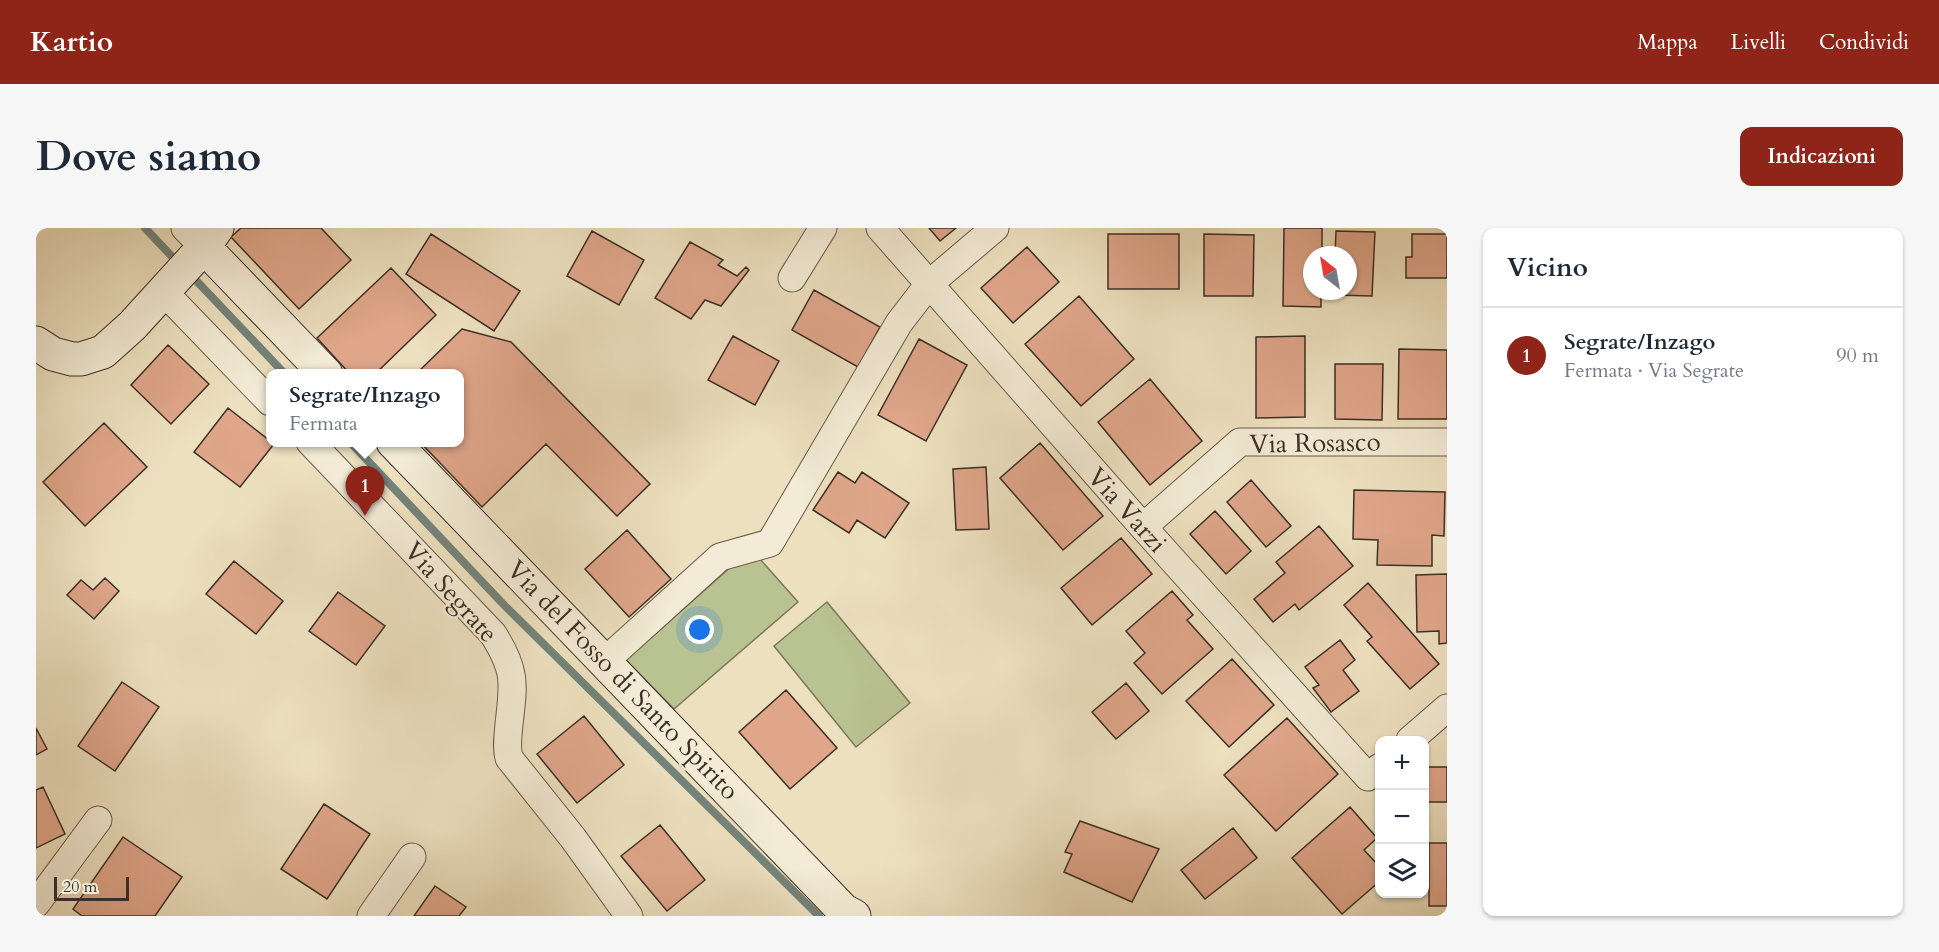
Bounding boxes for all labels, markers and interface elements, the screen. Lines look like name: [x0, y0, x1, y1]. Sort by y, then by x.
text: Kartio: [30, 23, 113, 61]
text: Mappa: [1637, 28, 1698, 57]
text: Livelli: [1731, 28, 1786, 57]
text: Condividi: [1819, 28, 1909, 57]
button: Indicazioni: [1740, 127, 1903, 186]
text: Dove siamo: [36, 128, 261, 185]
north arrow: [1303, 246, 1357, 300]
text: Vicino: [1507, 250, 1588, 285]
text: Segrate/Inzago: [1564, 327, 1715, 357]
text: 1: [1521, 342, 1532, 369]
text: 90 m: [1836, 342, 1879, 369]
text: Fermata · Via Segrate: [1564, 357, 1744, 384]
popup: [266, 369, 464, 447]
text: Segrate/Inzago: [289, 380, 441, 410]
text: Fermata: [289, 410, 358, 437]
street label: Via Rosasco: [1249, 424, 1381, 462]
street label: Via Varzi: [1079, 460, 1175, 560]
pin: 1: [346, 466, 384, 516]
street label: Via Segrate: [396, 534, 506, 650]
street label: Via del Fosso di Santo Spirito: [499, 552, 747, 808]
your location: [685, 615, 714, 644]
map controls: [1375, 736, 1429, 898]
button: +: [1375, 736, 1429, 790]
button: −: [1375, 790, 1429, 844]
button: layers: [1375, 844, 1429, 898]
scale bar: [54, 874, 129, 902]
text: 20 m: [63, 876, 97, 898]

